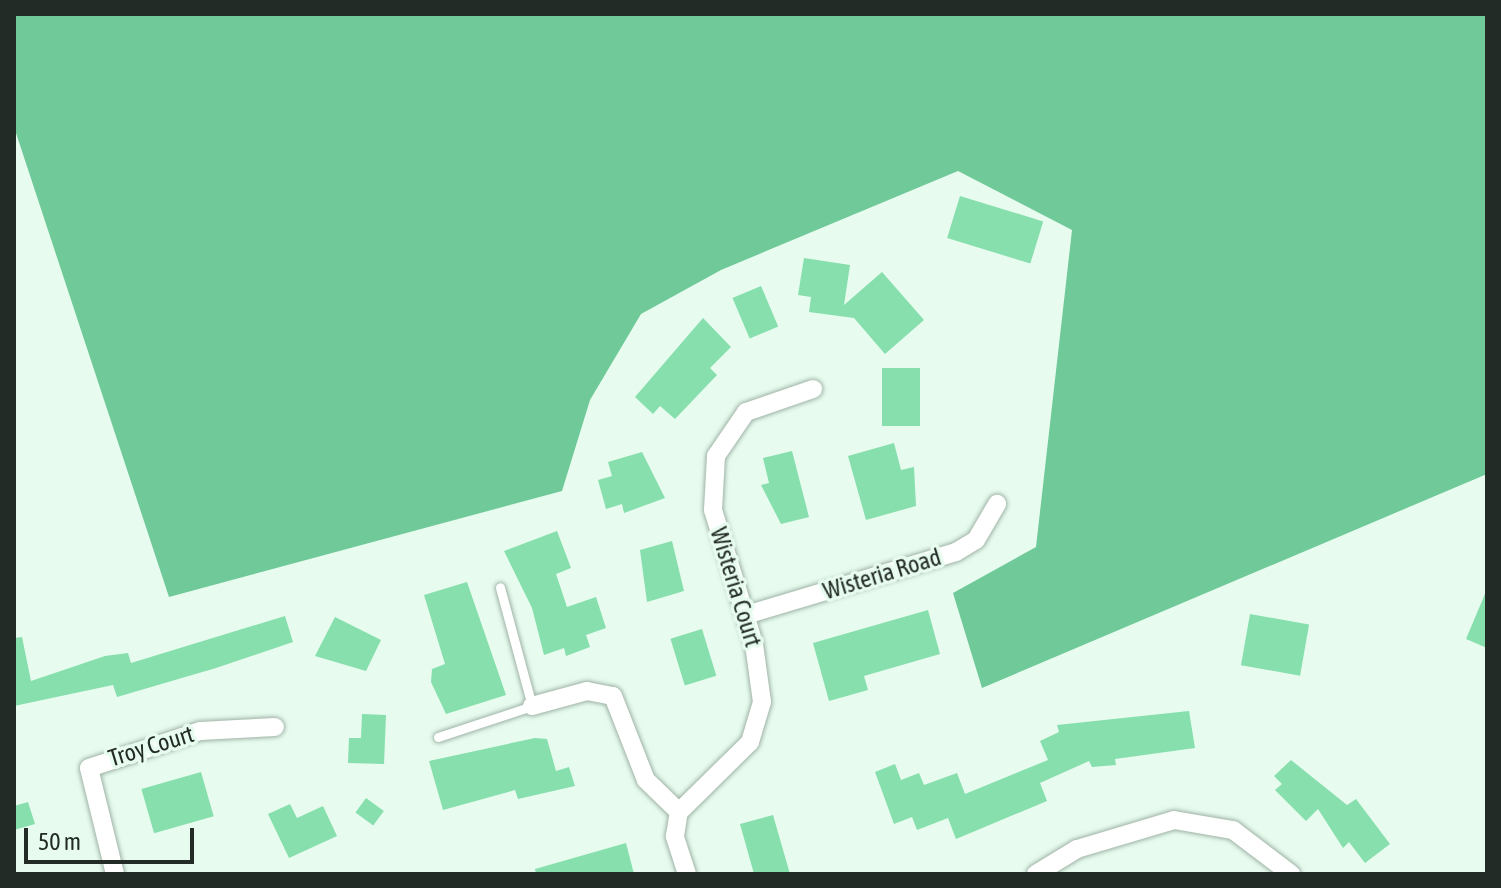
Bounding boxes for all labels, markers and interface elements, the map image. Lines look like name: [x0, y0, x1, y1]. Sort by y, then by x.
street label: Wisteria Court: [704, 524, 768, 650]
street label: Wisteria Road: [820, 542, 944, 606]
street label: Troy Court: [105, 719, 197, 773]
scale bar: [28, 812, 198, 862]
text: 50 m: [38, 828, 81, 855]

